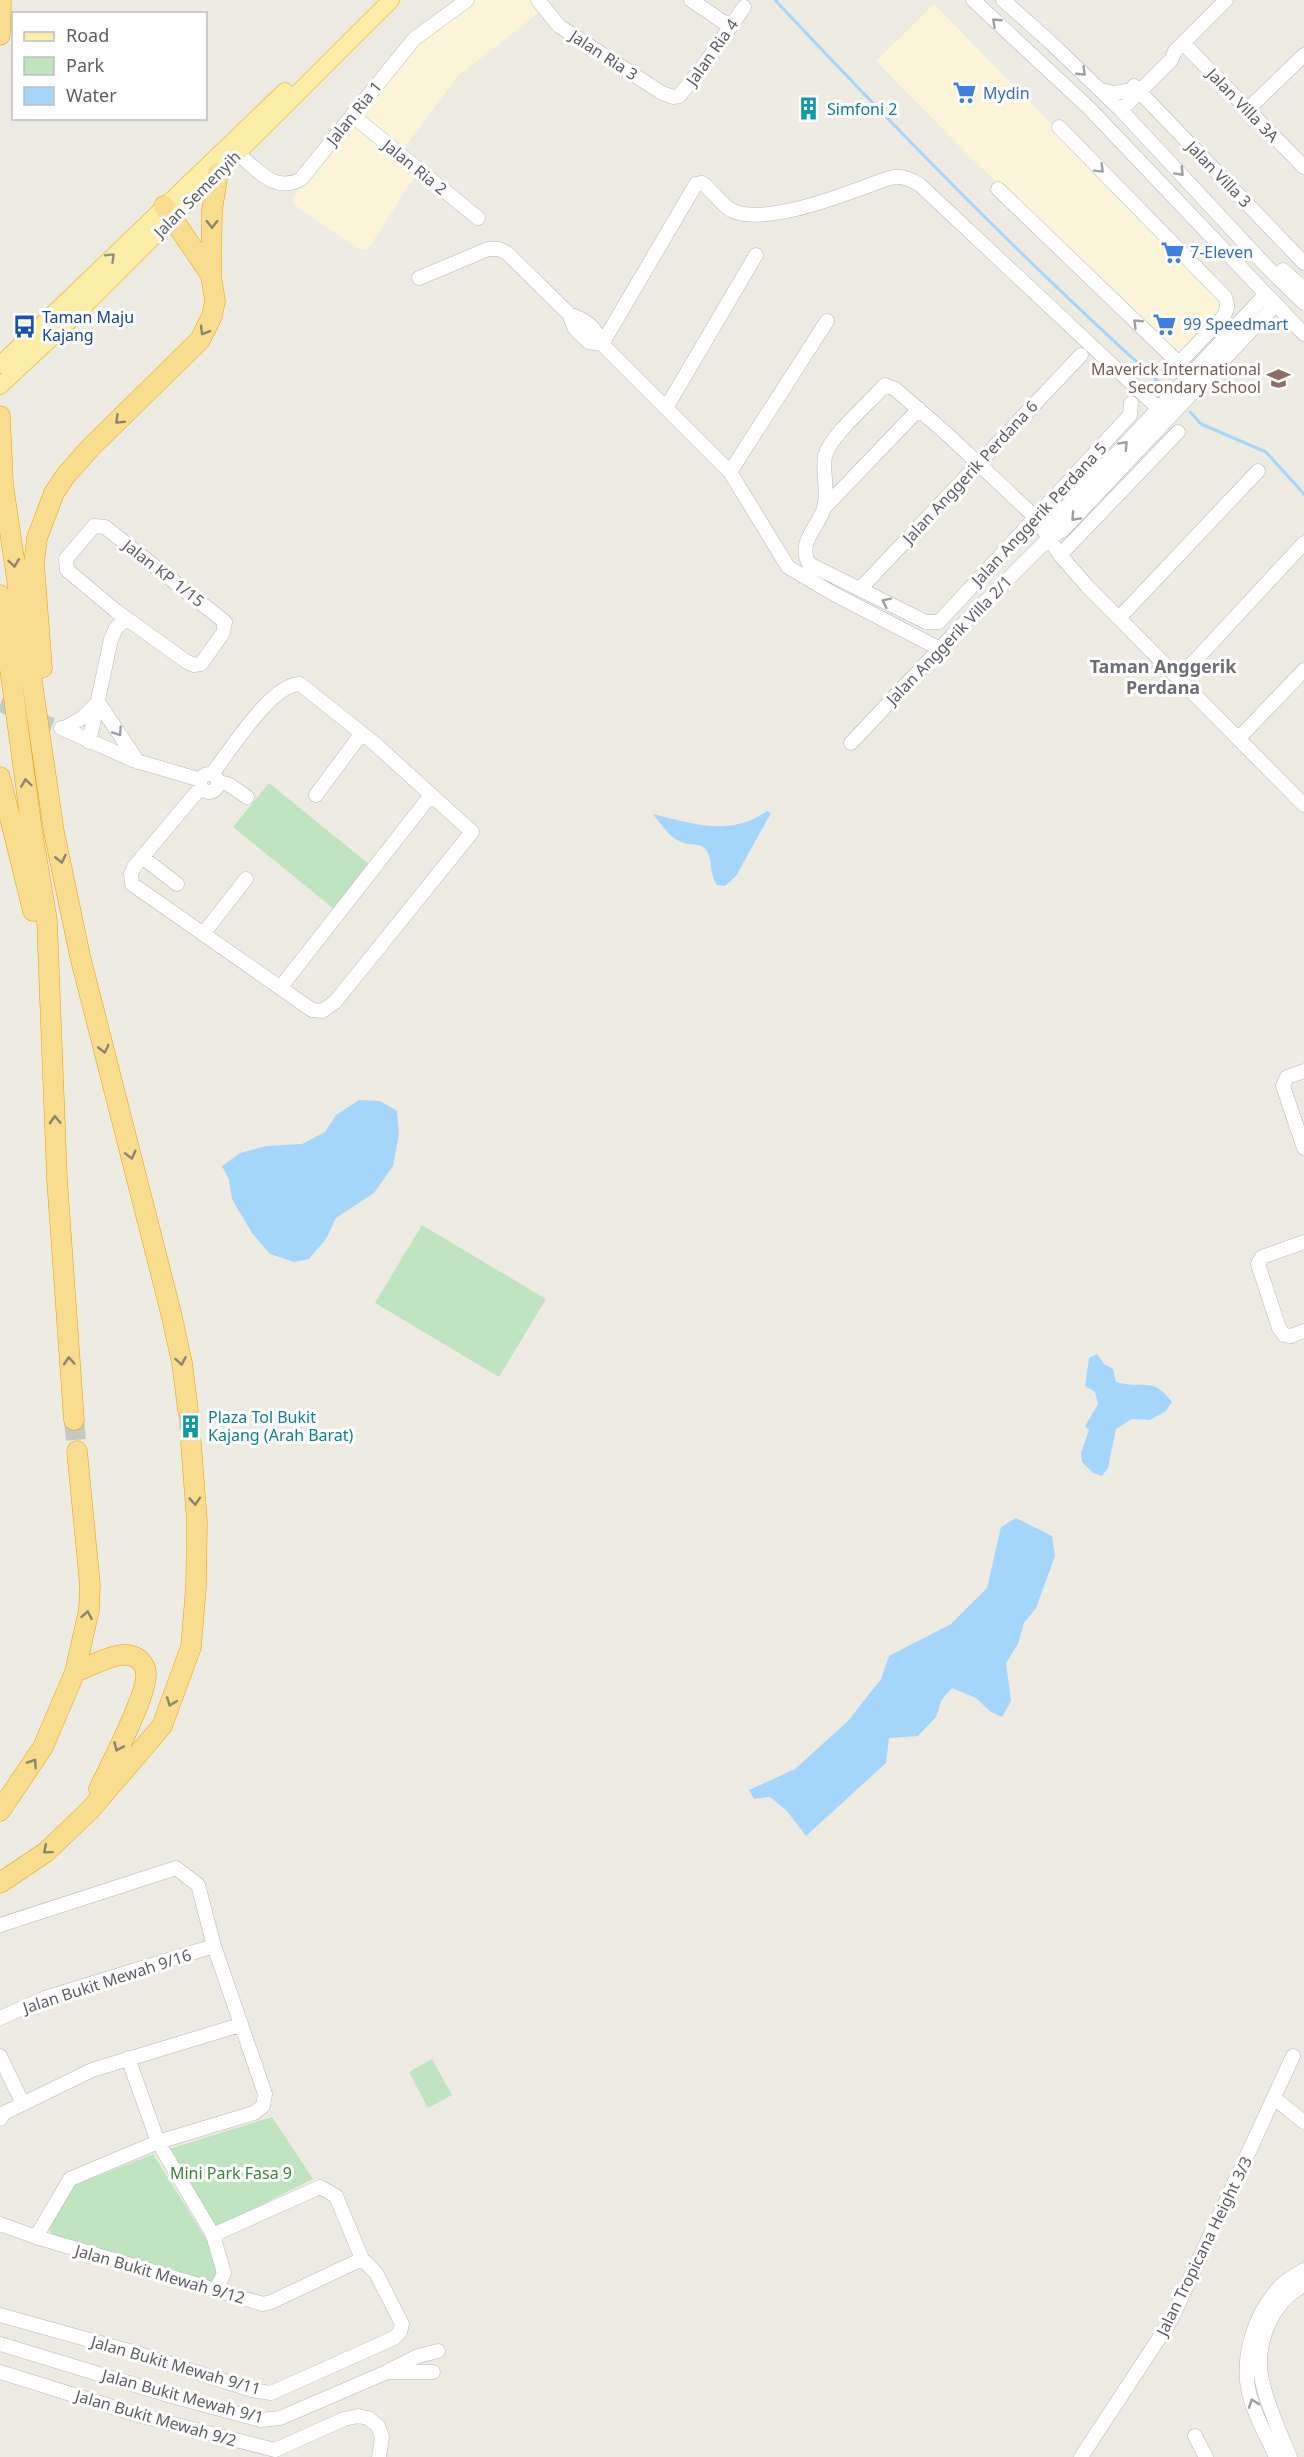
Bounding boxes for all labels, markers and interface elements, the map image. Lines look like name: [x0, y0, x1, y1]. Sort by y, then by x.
legend: [12, 12, 207, 120]
street label: Jalan Ria 4: [680, 14, 743, 91]
one-way arrow: [993, 18, 1003, 29]
text: Road: [66, 23, 109, 47]
street label: Jalan Ria 3: [564, 24, 642, 85]
text: Park: [66, 53, 104, 77]
street label: Jalan Villa 3A: [1201, 62, 1284, 147]
one-way arrow: [1074, 64, 1085, 75]
street label: Jalan Ria 1: [320, 76, 387, 151]
supermarket icon: Mydin: [952, 80, 978, 106]
place label: Mydin: [983, 82, 1030, 104]
text: Water: [66, 83, 117, 107]
building icon: Simfoni 2: [796, 96, 822, 122]
place label: Simfoni 2: [827, 98, 897, 120]
street label: Jalan Ria 2: [377, 133, 452, 200]
street label: Jalan Villa 3: [1180, 134, 1256, 212]
street label: Jalan Semenyih: [147, 146, 245, 244]
one-way arrow: [1093, 161, 1104, 172]
one-way arrow: [1172, 164, 1183, 175]
one-way arrow: [206, 219, 218, 228]
supermarket icon: 7-Eleven: [1159, 239, 1185, 265]
place label: 7-Eleven: [1190, 241, 1253, 263]
one-way arrow: [103, 254, 114, 265]
place label: Taman Maju Kajang: [42, 306, 134, 346]
supermarket icon: 99 Speedmart: [1152, 311, 1178, 337]
bus stop icon: Taman Maju Kajang: [11, 313, 37, 339]
place label: 99 Speedmart: [1183, 313, 1289, 335]
one-way arrow: [1133, 319, 1144, 330]
one-way arrow: [200, 325, 212, 335]
place label: Maverick International Secondary School: [1091, 358, 1261, 398]
school or university icon: Maverick International Secondary School: [1266, 365, 1292, 391]
street label: Jalan Anggerik Perdana 6: [896, 395, 1042, 550]
one-way arrow: [115, 412, 126, 423]
street label: Jalan Anggerik Perdana 5: [965, 437, 1111, 592]
one-way arrow: [1117, 441, 1128, 452]
one-way arrow: [1072, 509, 1083, 520]
street label: Jalan KP 1/15: [117, 533, 209, 612]
one-way arrow: [8, 558, 20, 567]
street label: Jalan Anggerik Villa 2/1: [880, 570, 1017, 711]
one-way arrow: [881, 598, 892, 609]
district label: Taman Anggerik Perdana: [1090, 654, 1237, 699]
one-way arrow: [111, 726, 123, 736]
one-way arrow: [20, 779, 32, 788]
one-way arrow: [53, 854, 66, 864]
one-way arrow: [96, 1044, 109, 1054]
one-way arrow: [48, 1116, 61, 1125]
one-way arrow: [123, 1150, 136, 1160]
one-way arrow: [174, 1356, 187, 1366]
one-way arrow: [63, 1357, 76, 1366]
place label: Plaza Tol Bukit Kajang (Arah Barat): [208, 1406, 354, 1446]
building icon: Plaza Tol Bukit Kajang (Arah Barat): [177, 1413, 203, 1439]
one-way arrow: [189, 1497, 202, 1506]
one-way arrow: [81, 1610, 93, 1619]
one-way arrow: [165, 1696, 178, 1707]
one-way arrow: [114, 1740, 126, 1751]
one-way arrow: [25, 1759, 37, 1769]
one-way arrow: [43, 1842, 54, 1853]
street label: Jalan Bukit Mewah 9/16: [18, 1943, 194, 2019]
street label: Jalan Tropicana Height 3/3: [1150, 2153, 1257, 2341]
park label: Mini Park Fasa 9: [170, 2162, 292, 2184]
street label: Jalan Bukit Mewah 9/12: [71, 2239, 247, 2309]
street label: Jalan Bukit Mewah 9/11: [89, 2332, 263, 2398]
street label: Jalan Bukit Mewah 9/1: [100, 2365, 266, 2427]
street label: Jalan Bukit Mewah 9/2: [71, 2384, 239, 2452]
one-way arrow: [1247, 2398, 1260, 2409]

